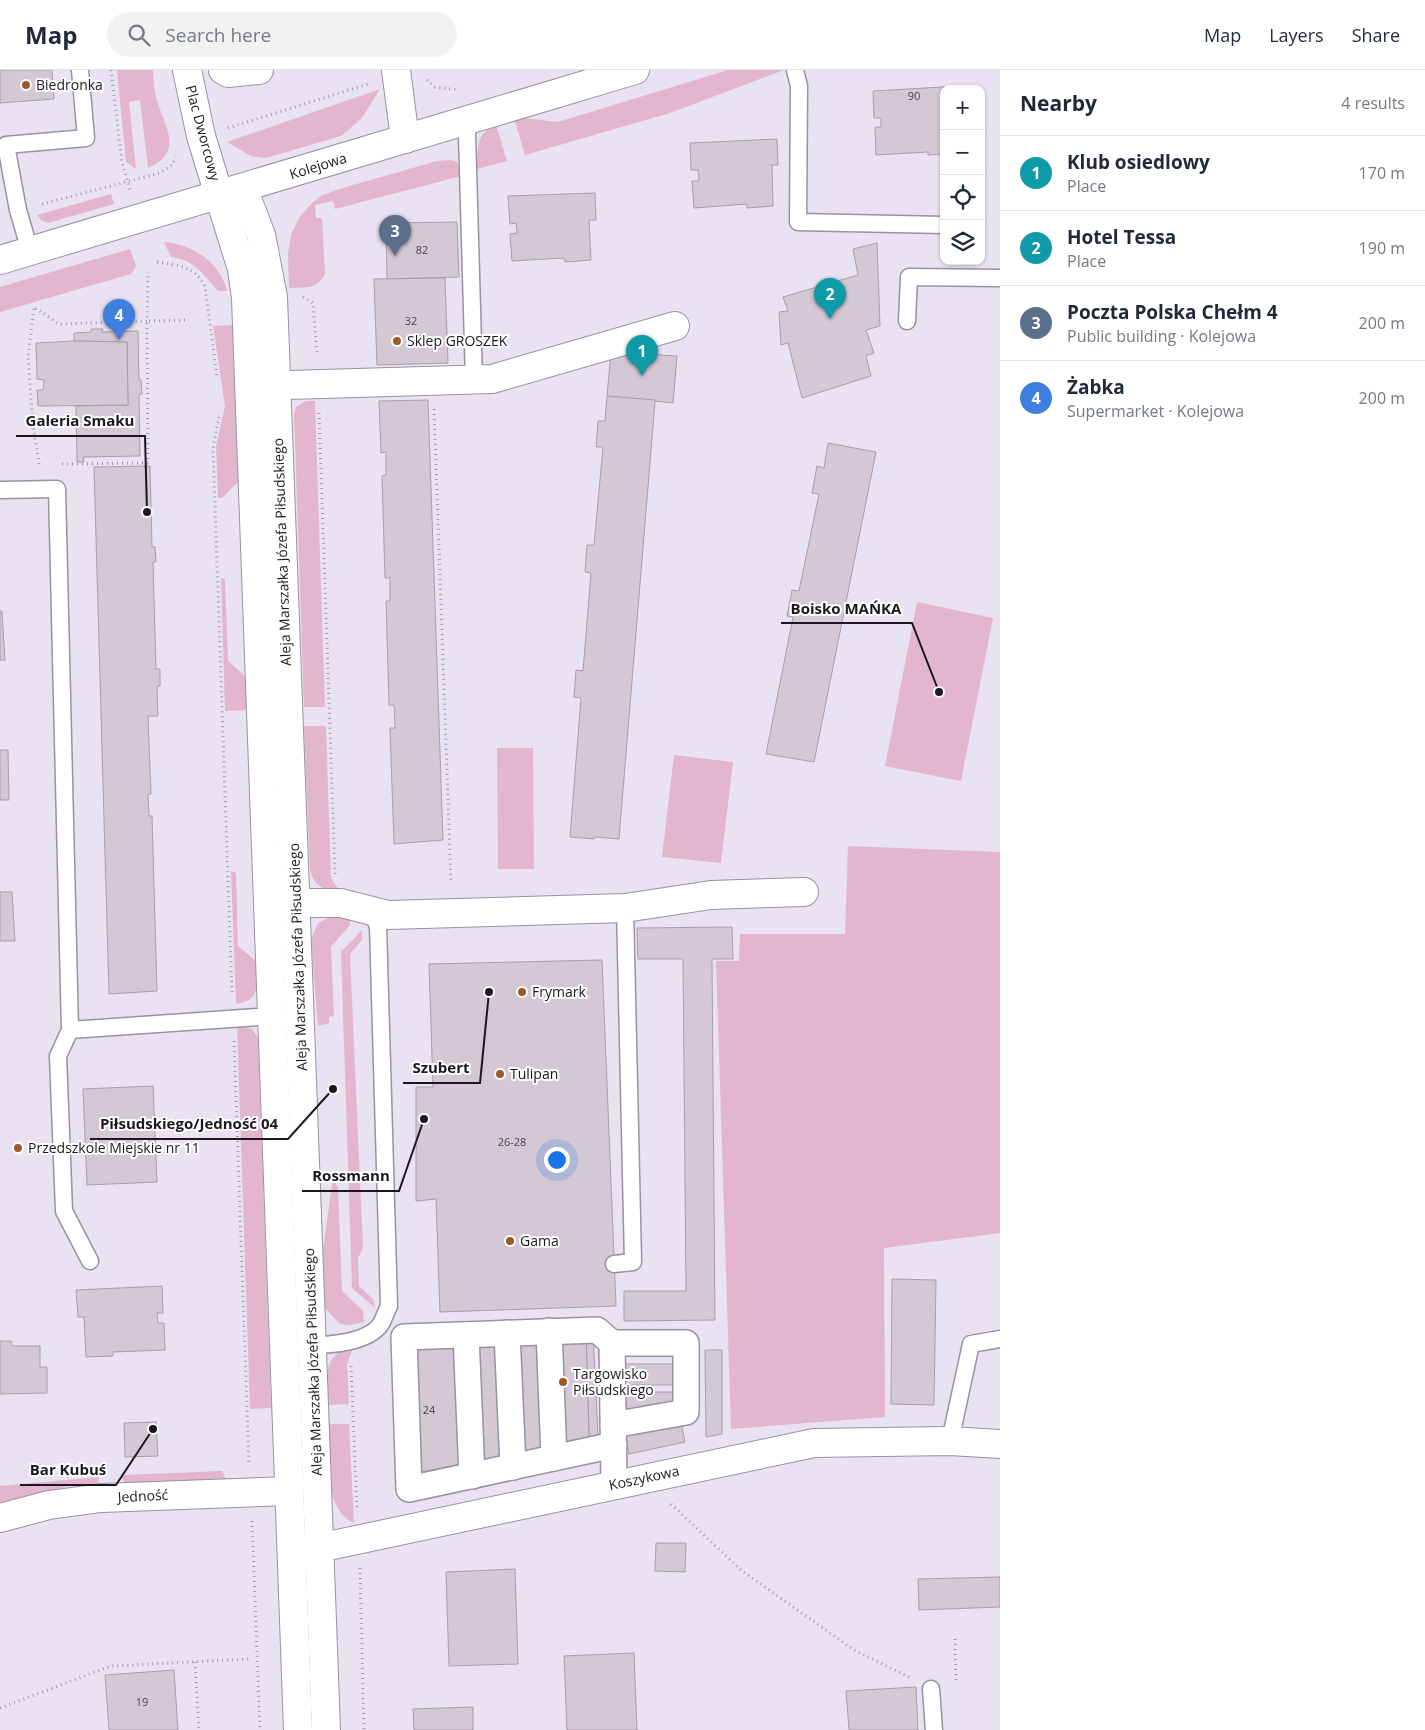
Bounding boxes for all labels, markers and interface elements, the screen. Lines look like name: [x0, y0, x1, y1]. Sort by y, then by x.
search box: [107, 12, 457, 57]
text: Map: [25, 18, 77, 51]
icon: search: [125, 21, 153, 49]
text: Search here: [165, 22, 271, 48]
text: Map: [1204, 23, 1241, 47]
text: Layers: [1269, 23, 1324, 47]
text: Share: [1352, 23, 1400, 47]
place label: Biedronka: [36, 75, 103, 94]
marker: Biedronka: [20, 79, 32, 91]
street label: Plac Dworcowy: [182, 83, 226, 184]
map controls: [940, 85, 985, 265]
button: +: [940, 85, 985, 130]
house number: 90: [908, 88, 920, 103]
text: Nearby: [1020, 89, 1097, 117]
text: 4 results: [1341, 92, 1405, 114]
button: −: [940, 130, 985, 175]
street label: Kolejowa: [287, 148, 349, 183]
text: Klub osiedlowy: [1067, 149, 1210, 175]
text: 1: [1031, 162, 1041, 184]
text: 170 m: [1359, 162, 1405, 184]
button: locate: [940, 175, 985, 220]
text: Place: [1067, 175, 1106, 197]
pin: 3: [379, 215, 411, 256]
button: layers: [940, 220, 985, 265]
text: Hotel Tessa: [1067, 224, 1176, 250]
text: 2: [1031, 237, 1041, 259]
text: 190 m: [1359, 237, 1405, 259]
house number: 82: [416, 242, 428, 257]
text: Place: [1067, 250, 1106, 272]
pin: 2: [814, 278, 846, 319]
pin: 4: [103, 299, 135, 340]
text: Poczta Polska Chełm 4: [1067, 299, 1278, 325]
text: 3: [1031, 312, 1041, 334]
text: 200 m: [1359, 312, 1405, 334]
house number: 32: [405, 313, 417, 328]
text: Public building · Kolejowa: [1067, 325, 1256, 347]
place label: Sklep GROSZEK: [407, 331, 508, 350]
marker: Sklep GROSZEK: [391, 335, 403, 347]
pin: 1: [626, 335, 658, 376]
text: Żabka: [1067, 374, 1125, 400]
text: 4: [1031, 387, 1041, 409]
text: 200 m: [1359, 387, 1405, 409]
text: Supermarket · Kolejowa: [1067, 400, 1244, 422]
callout: Galeria Smaku: [16, 406, 145, 436]
text: Galeria Smaku: [26, 410, 134, 430]
street label: Aleja Marszałka Józefa Piłsudskiego: [268, 438, 295, 666]
callout: Boisko MAŃKA: [781, 593, 912, 623]
text: Boisko MAŃKA: [791, 598, 902, 618]
street label: Aleja Marszałka Józefa Piłsudskiego: [284, 843, 311, 1071]
place label: Frymark: [532, 982, 586, 1001]
marker: Frymark: [516, 986, 528, 998]
callout: Szubert: [403, 1053, 480, 1083]
text: Szubert: [412, 1057, 470, 1077]
place label: Tulipan: [510, 1064, 558, 1083]
marker: Tulipan: [494, 1068, 506, 1080]
callout: Piłsudskiego/Jedność 04: [90, 1109, 288, 1139]
text: Piłsudskiego/Jedność 04: [100, 1113, 279, 1133]
house number: 26-28: [498, 1134, 526, 1149]
place label: Przedszkole Miejskie nr 11: [28, 1138, 200, 1157]
marker: Przedszkole Miejskie nr 11: [12, 1142, 24, 1154]
your location: [544, 1147, 570, 1173]
callout: Rossmann: [302, 1161, 399, 1191]
text: Rossmann: [312, 1165, 390, 1185]
place label: Gama: [520, 1231, 559, 1250]
marker: Gama: [504, 1235, 516, 1247]
street label: Aleja Marszałka Józefa Piłsudskiego: [299, 1248, 326, 1476]
place label: Targowisko Piłsudskiego: [573, 1364, 654, 1399]
marker: Targowisko Piłsudskiego: [557, 1376, 569, 1388]
house number: 24: [423, 1402, 436, 1417]
callout: Bar Kubuś: [20, 1455, 116, 1485]
text: Bar Kubuś: [30, 1459, 106, 1479]
street label: Koszykowa: [607, 1461, 681, 1494]
street label: Jedność: [115, 1485, 169, 1506]
house number: 19: [136, 1694, 148, 1709]

